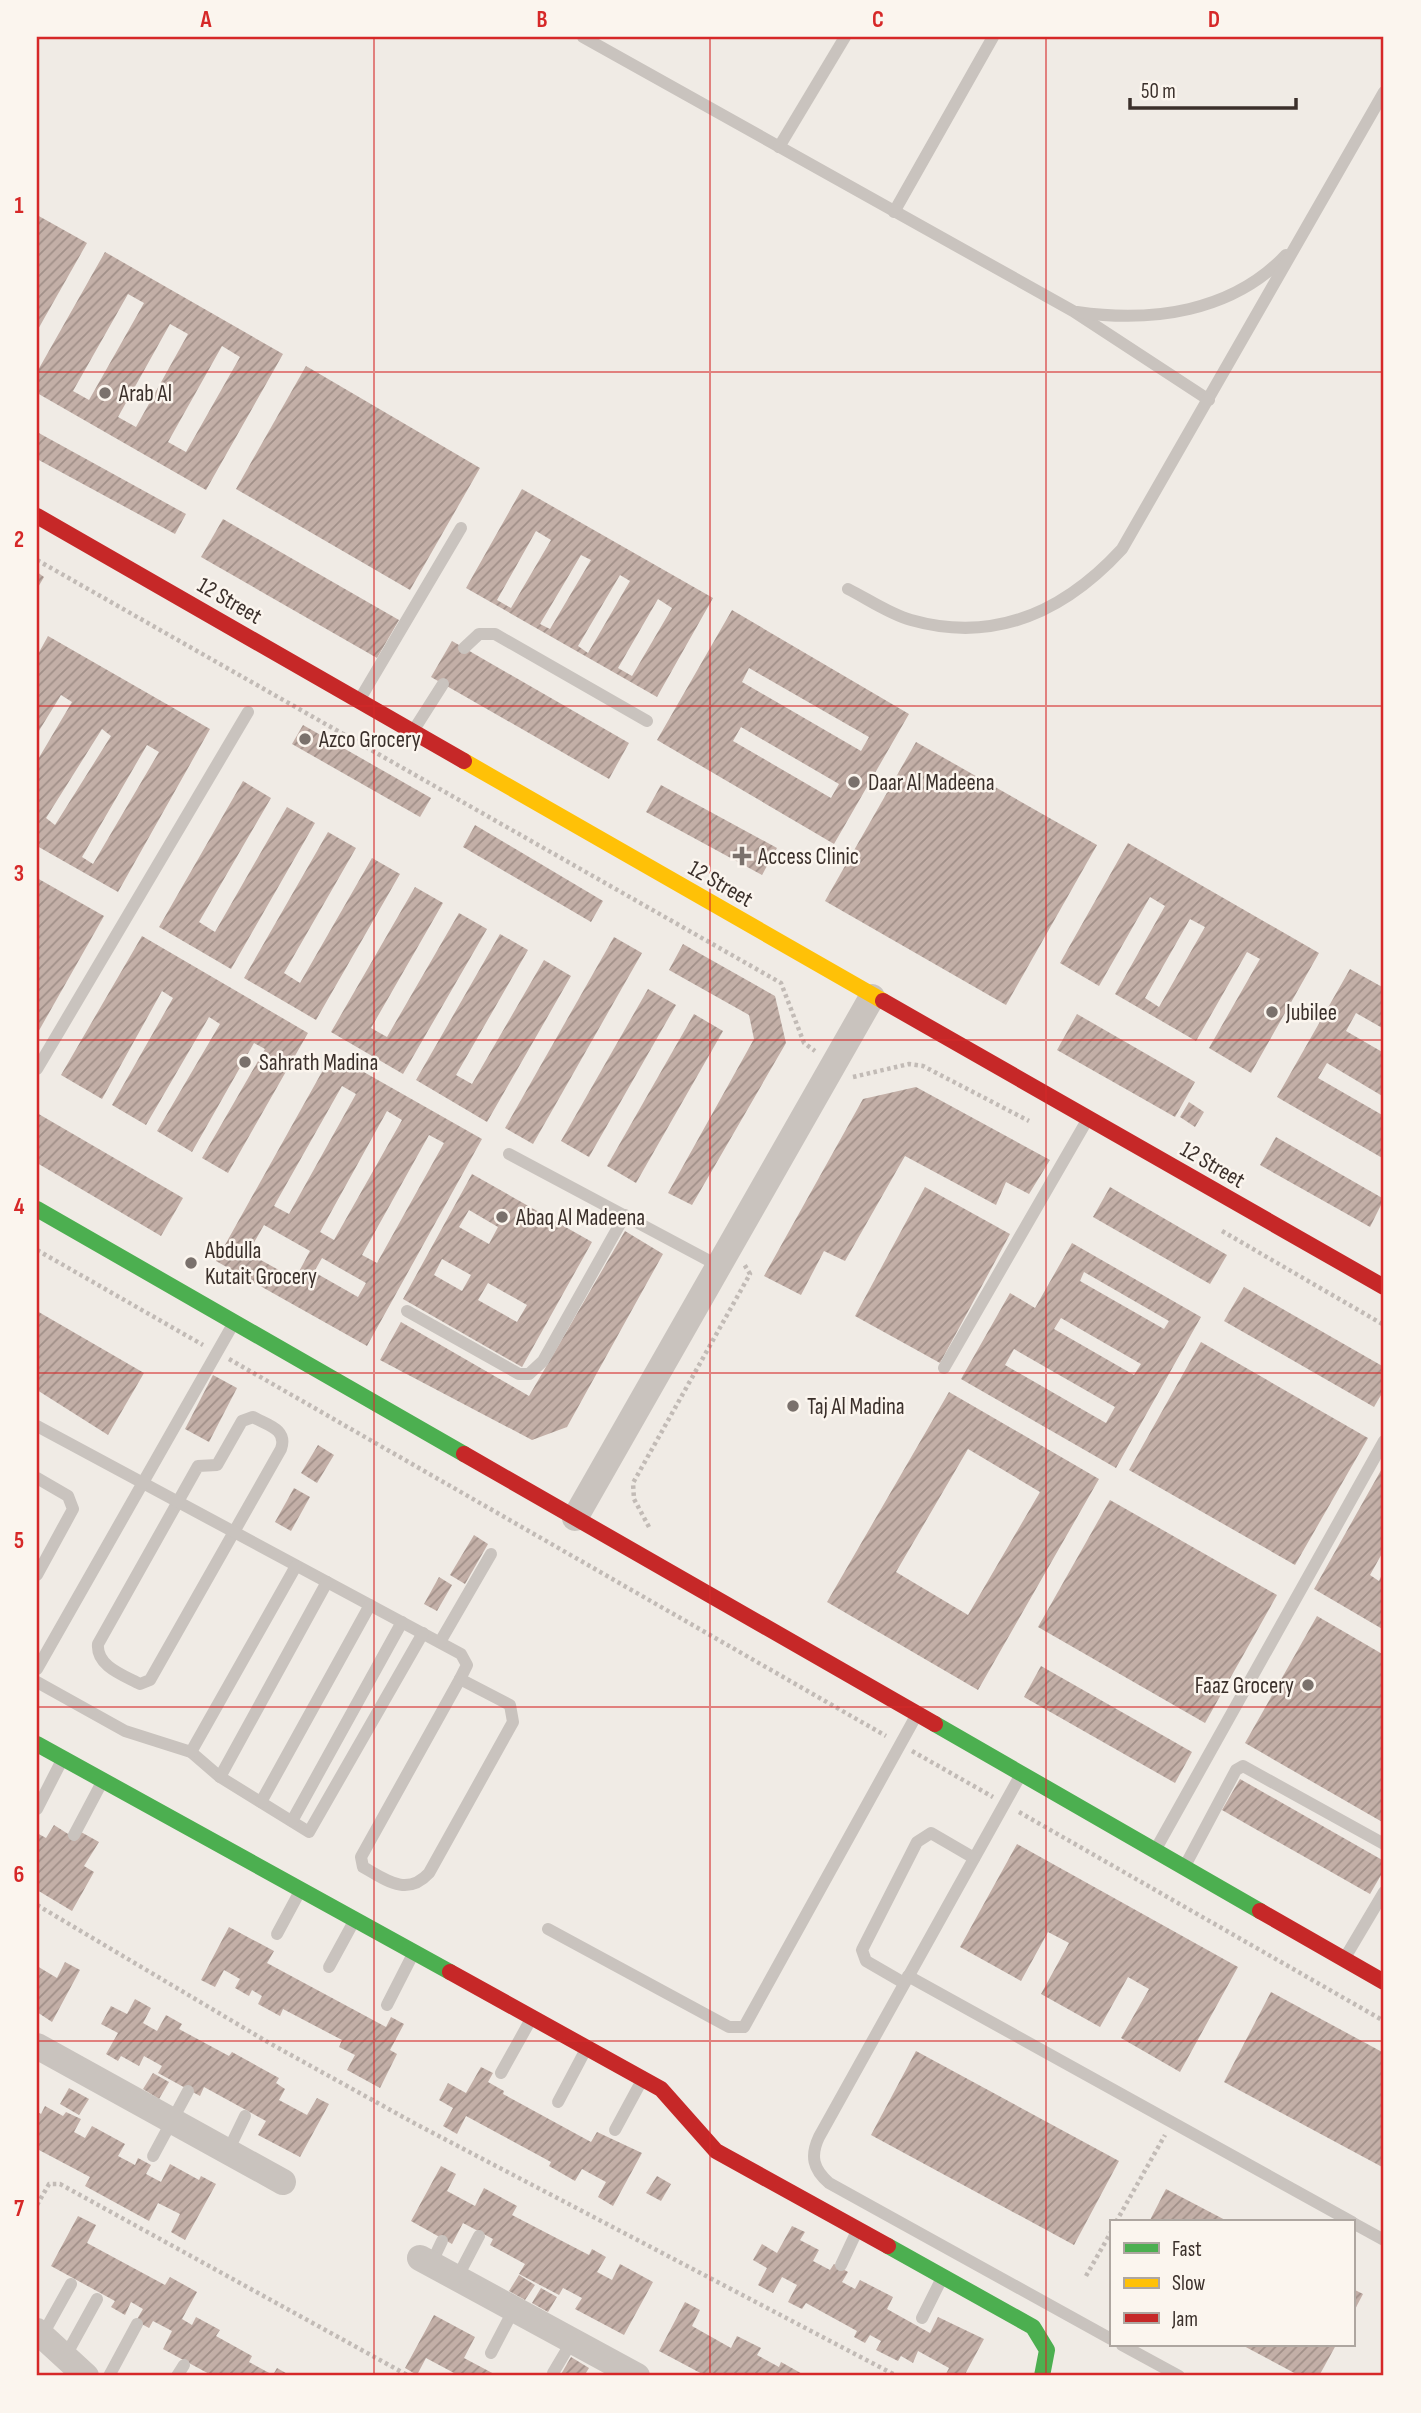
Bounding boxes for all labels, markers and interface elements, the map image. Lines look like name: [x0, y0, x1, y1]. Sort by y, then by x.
text: A: [200, 6, 213, 34]
text: B: [537, 6, 548, 34]
text: C: [872, 6, 884, 34]
text: D: [1208, 6, 1220, 34]
scale bar: [1130, 66, 1297, 110]
text: 50 m: [1141, 79, 1176, 104]
text: 1: [14, 192, 24, 220]
place label: Arab Al: [118, 380, 172, 408]
marker: Arab Al: [97, 385, 113, 401]
text: 2: [14, 526, 24, 554]
street label: 12 Street: [192, 571, 267, 630]
place label: Azco Grocery: [318, 726, 421, 754]
marker: Azco Grocery: [297, 731, 313, 747]
place label: Daar Al Madeena: [868, 769, 995, 797]
marker: Daar Al Madeena: [846, 774, 862, 790]
place label: Access Clinic: [757, 843, 859, 871]
marker: Access Clinic: [732, 846, 752, 866]
street label: 12 Street: [683, 854, 758, 913]
text: 3: [14, 860, 24, 888]
place label: Jubilee: [1285, 999, 1337, 1027]
marker: Jubilee: [1264, 1004, 1280, 1020]
place label: Sahrath Madina: [259, 1049, 378, 1077]
marker: Sahrath Madina: [237, 1054, 253, 1070]
street label: 12 Street: [1175, 1135, 1250, 1194]
text: 4: [14, 1193, 25, 1221]
place label: Abaq Al Madeena: [515, 1204, 645, 1232]
marker: Abaq Al Madeena: [494, 1209, 510, 1225]
place label: Abdulla Kutait Grocery: [204, 1237, 317, 1291]
marker: Abdulla Kutait Grocery: [183, 1255, 199, 1271]
place label: Taj Al Madina: [807, 1393, 905, 1421]
marker: Taj Al Madina: [785, 1398, 801, 1414]
text: 5: [14, 1527, 24, 1555]
place label: Faaz Grocery: [1195, 1672, 1294, 1700]
marker: Faaz Grocery: [1300, 1677, 1316, 1693]
text: 6: [14, 1861, 24, 1889]
text: 7: [14, 2195, 24, 2223]
legend: [1110, 2220, 1354, 2346]
text: Fast: [1172, 2237, 1202, 2262]
text: Slow: [1172, 2271, 1206, 2296]
text: Jam: [1171, 2307, 1198, 2332]

